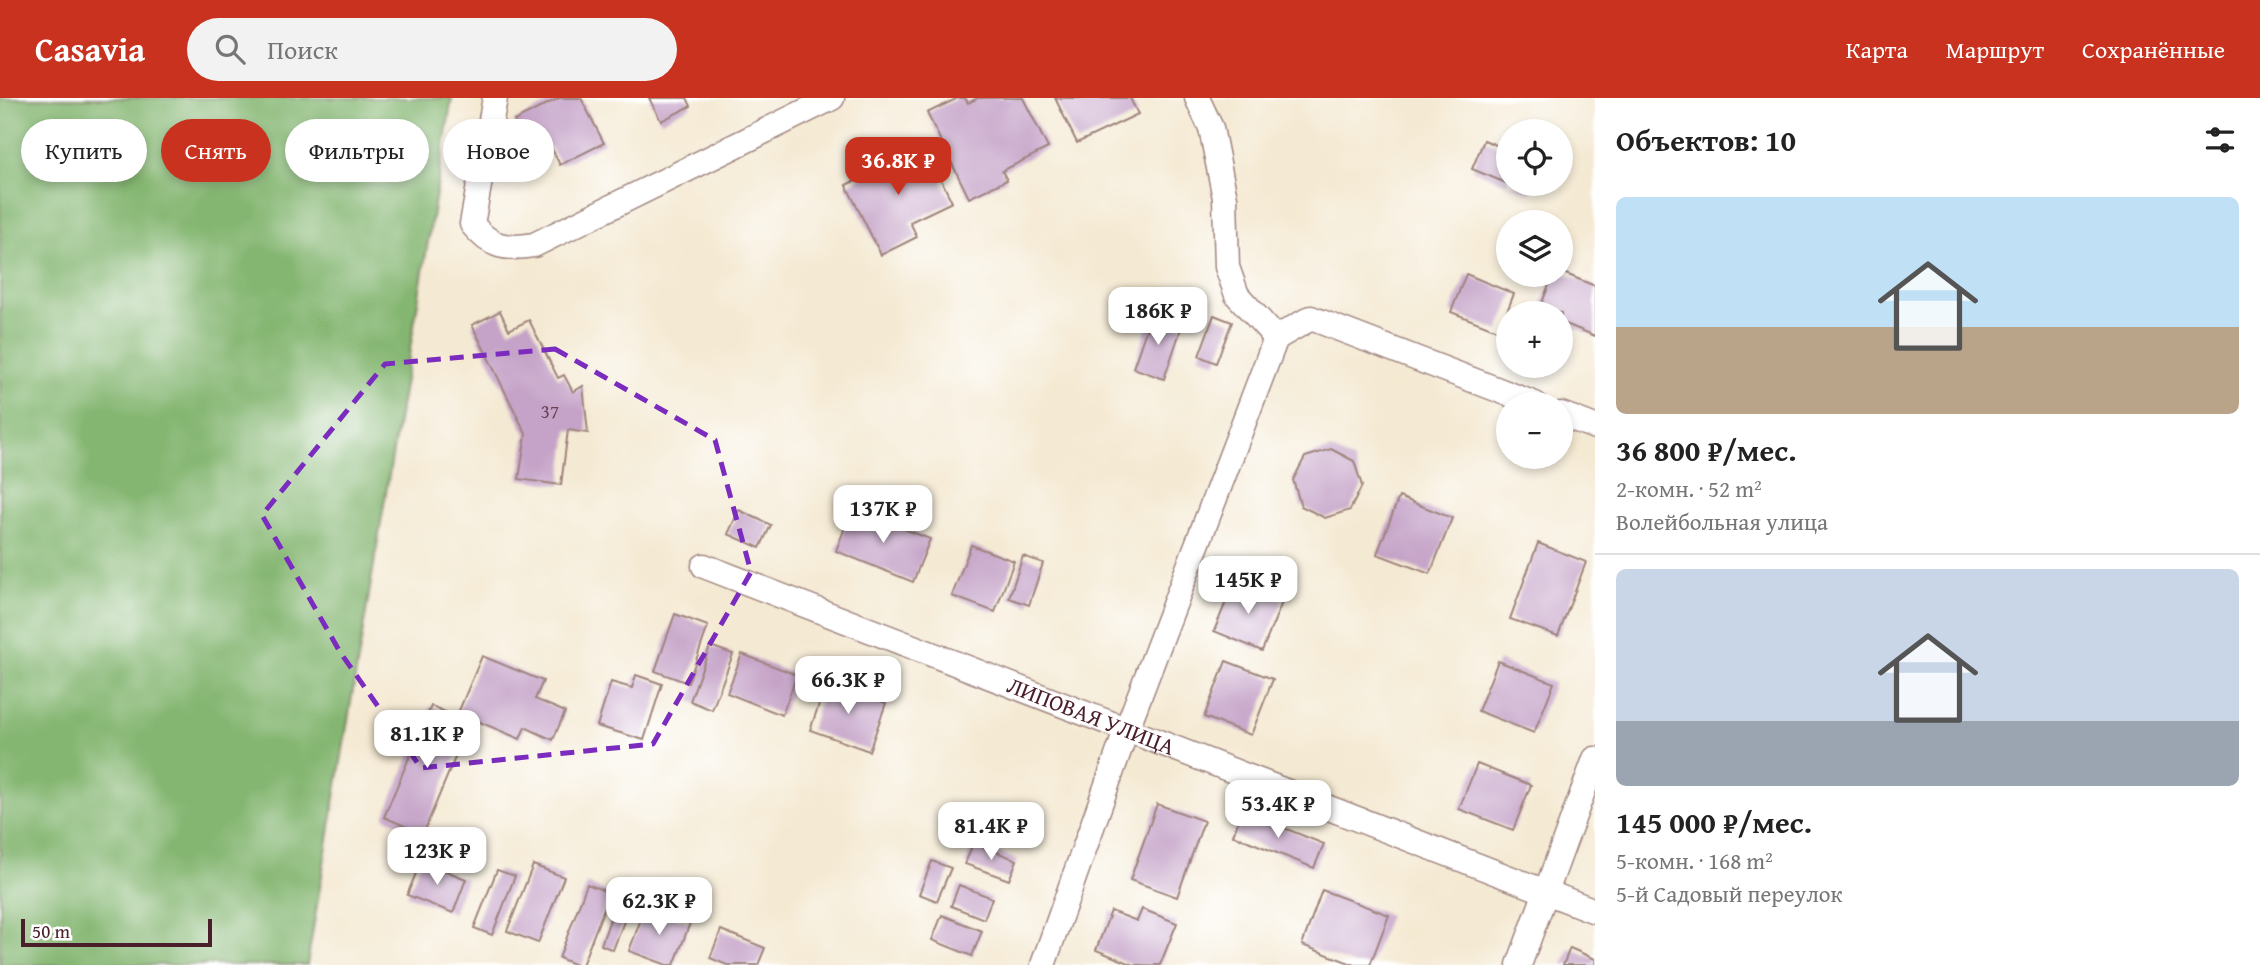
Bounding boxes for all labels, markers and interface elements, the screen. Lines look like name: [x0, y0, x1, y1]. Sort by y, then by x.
search box: [187, 18, 677, 81]
text: Casavia: [35, 25, 145, 73]
icon: search: [211, 30, 249, 68]
text: Поиск: [267, 30, 338, 69]
text: Карта: [1846, 32, 1908, 67]
text: Маршрут: [1946, 32, 2044, 67]
text: Сохранённые: [2082, 32, 2225, 67]
text: Объектов: 10: [1616, 118, 1796, 162]
chip: Купить: [21, 119, 147, 182]
chip: Снять: [161, 119, 271, 182]
chip: Фильтры: [285, 119, 429, 182]
chip: Новое: [443, 119, 554, 182]
map controls: [1496, 119, 1573, 469]
button: locate: [1496, 119, 1573, 196]
icon: filters: [2201, 121, 2239, 159]
pin: 36.8K ₽: [833, 138, 963, 197]
text: 36.8K ₽: [861, 143, 935, 176]
button: layers: [1496, 210, 1573, 287]
icon: home: [1865, 243, 1991, 369]
pin: 186K ₽: [1101, 288, 1215, 347]
text: 186K ₽: [1124, 293, 1192, 326]
button: +: [1496, 301, 1573, 378]
button: −: [1496, 392, 1573, 469]
house number: 37: [541, 397, 559, 425]
text: 36 800 ₽/мес.: [1616, 428, 1797, 472]
text: 2-комн. · 52 m²: [1616, 472, 1762, 505]
pin: 137K ₽: [826, 486, 940, 545]
text: 137K ₽: [849, 491, 917, 524]
text: Волейбольная улица: [1616, 505, 1828, 538]
pin: 145K ₽: [1191, 556, 1305, 616]
text: 145K ₽: [1214, 562, 1282, 595]
icon: home: [1865, 615, 1991, 741]
pin: 66.3K ₽: [783, 656, 913, 716]
text: 66.3K ₽: [811, 662, 885, 695]
street label: ЛИПОВАЯ УЛИЦА: [1002, 668, 1180, 763]
pin: 81.1K ₽: [362, 710, 492, 770]
text: 81.1K ₽: [390, 716, 464, 749]
pin: 53.4K ₽: [1213, 780, 1343, 840]
text: 53.4K ₽: [1241, 786, 1315, 819]
text: 145 000 ₽/мес.: [1616, 800, 1812, 844]
pin: 81.4K ₽: [926, 802, 1056, 862]
text: 81.4K ₽: [954, 808, 1028, 841]
pin: 123K ₽: [380, 828, 494, 887]
text: 123K ₽: [403, 833, 471, 866]
text: 5-комн. · 168 m²: [1616, 844, 1773, 877]
text: 5-й Садовый переулок: [1616, 877, 1843, 910]
pin: 62.3K ₽: [594, 878, 724, 937]
text: 62.3K ₽: [622, 883, 696, 916]
scale bar: [21, 916, 212, 948]
text: 50 m: [32, 917, 70, 945]

